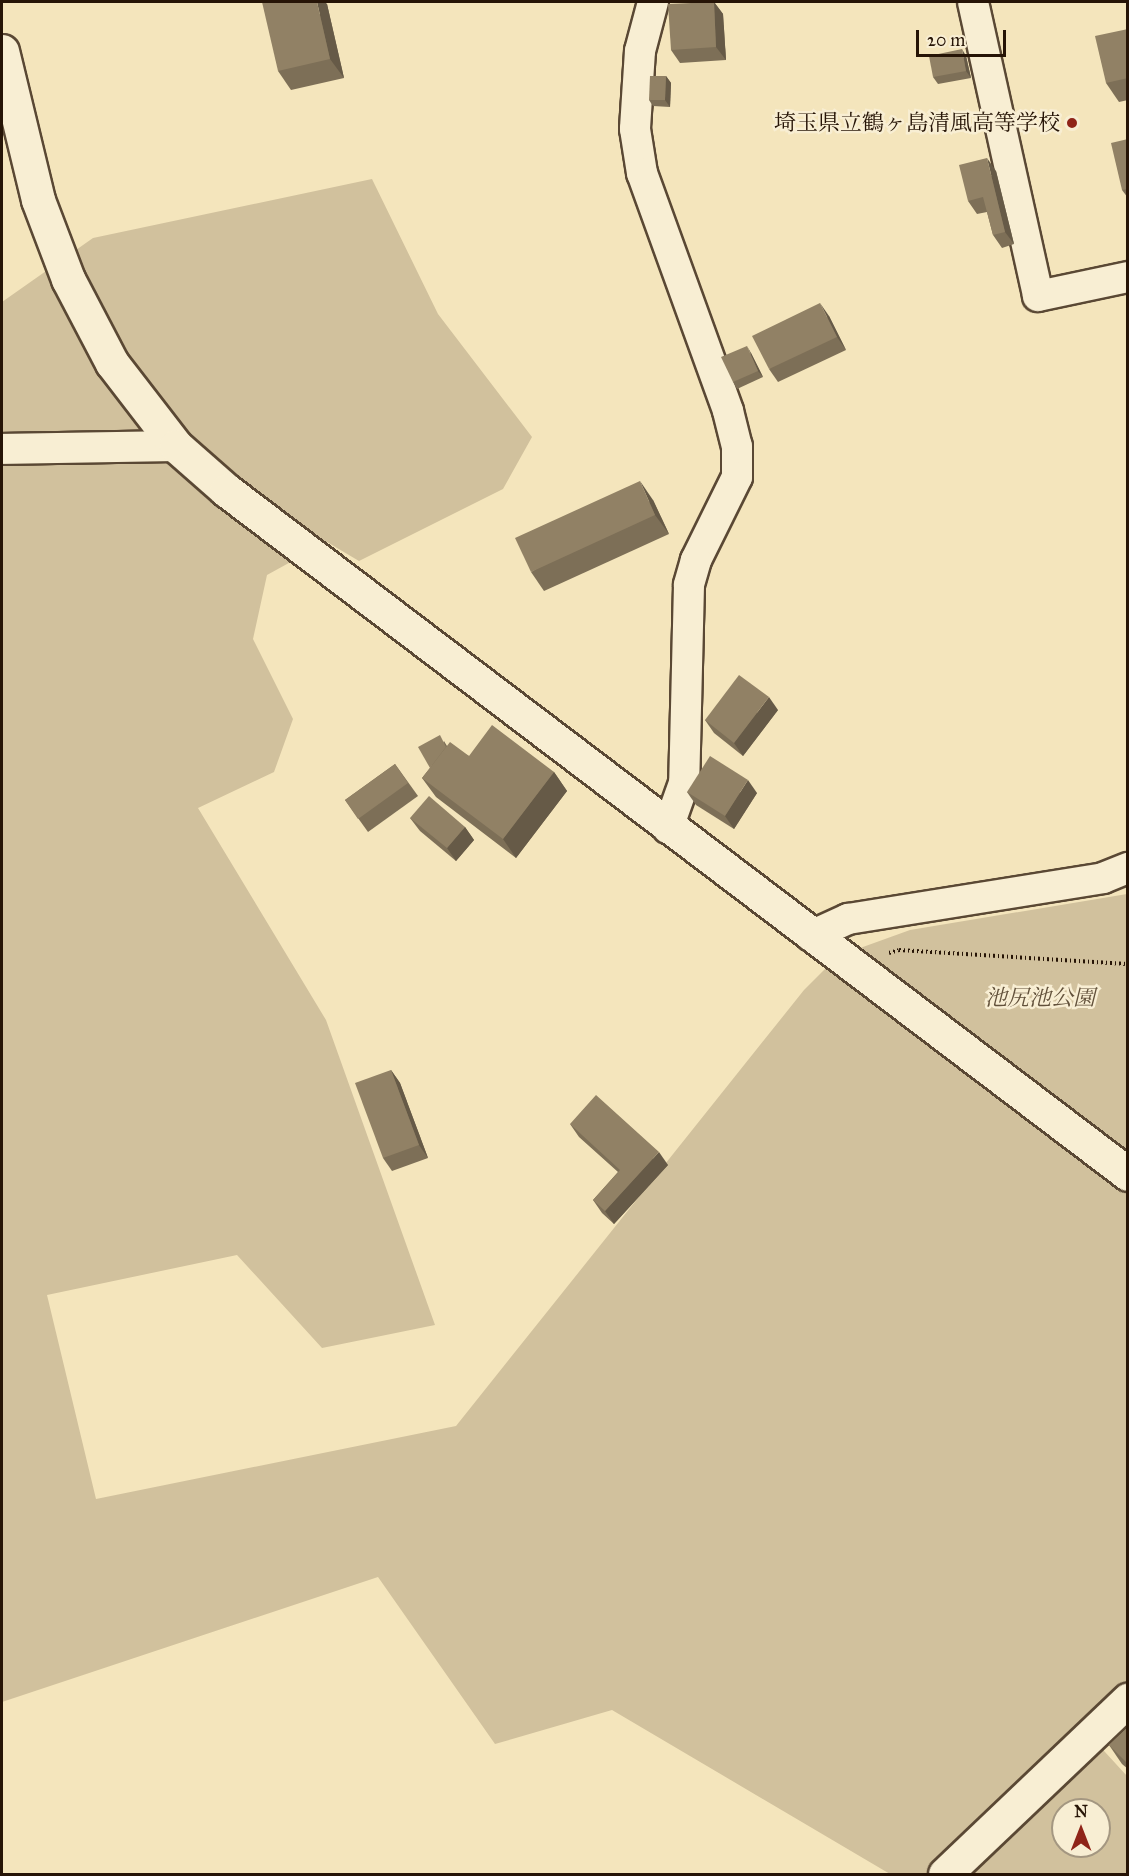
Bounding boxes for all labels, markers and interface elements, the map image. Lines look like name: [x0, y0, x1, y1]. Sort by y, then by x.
scale bar: [919, 18, 1009, 56]
text: 20 m: [927, 29, 965, 51]
place label: 埼玉県立鶴ヶ島清風高等学校: [774, 110, 1060, 136]
marker: 埼玉県立鶴ヶ島清風高等学校: [1065, 116, 1079, 130]
park label: 池尻池公園: [985, 985, 1095, 1011]
north arrow: [1051, 1798, 1111, 1858]
text: N: [1074, 1802, 1088, 1821]

